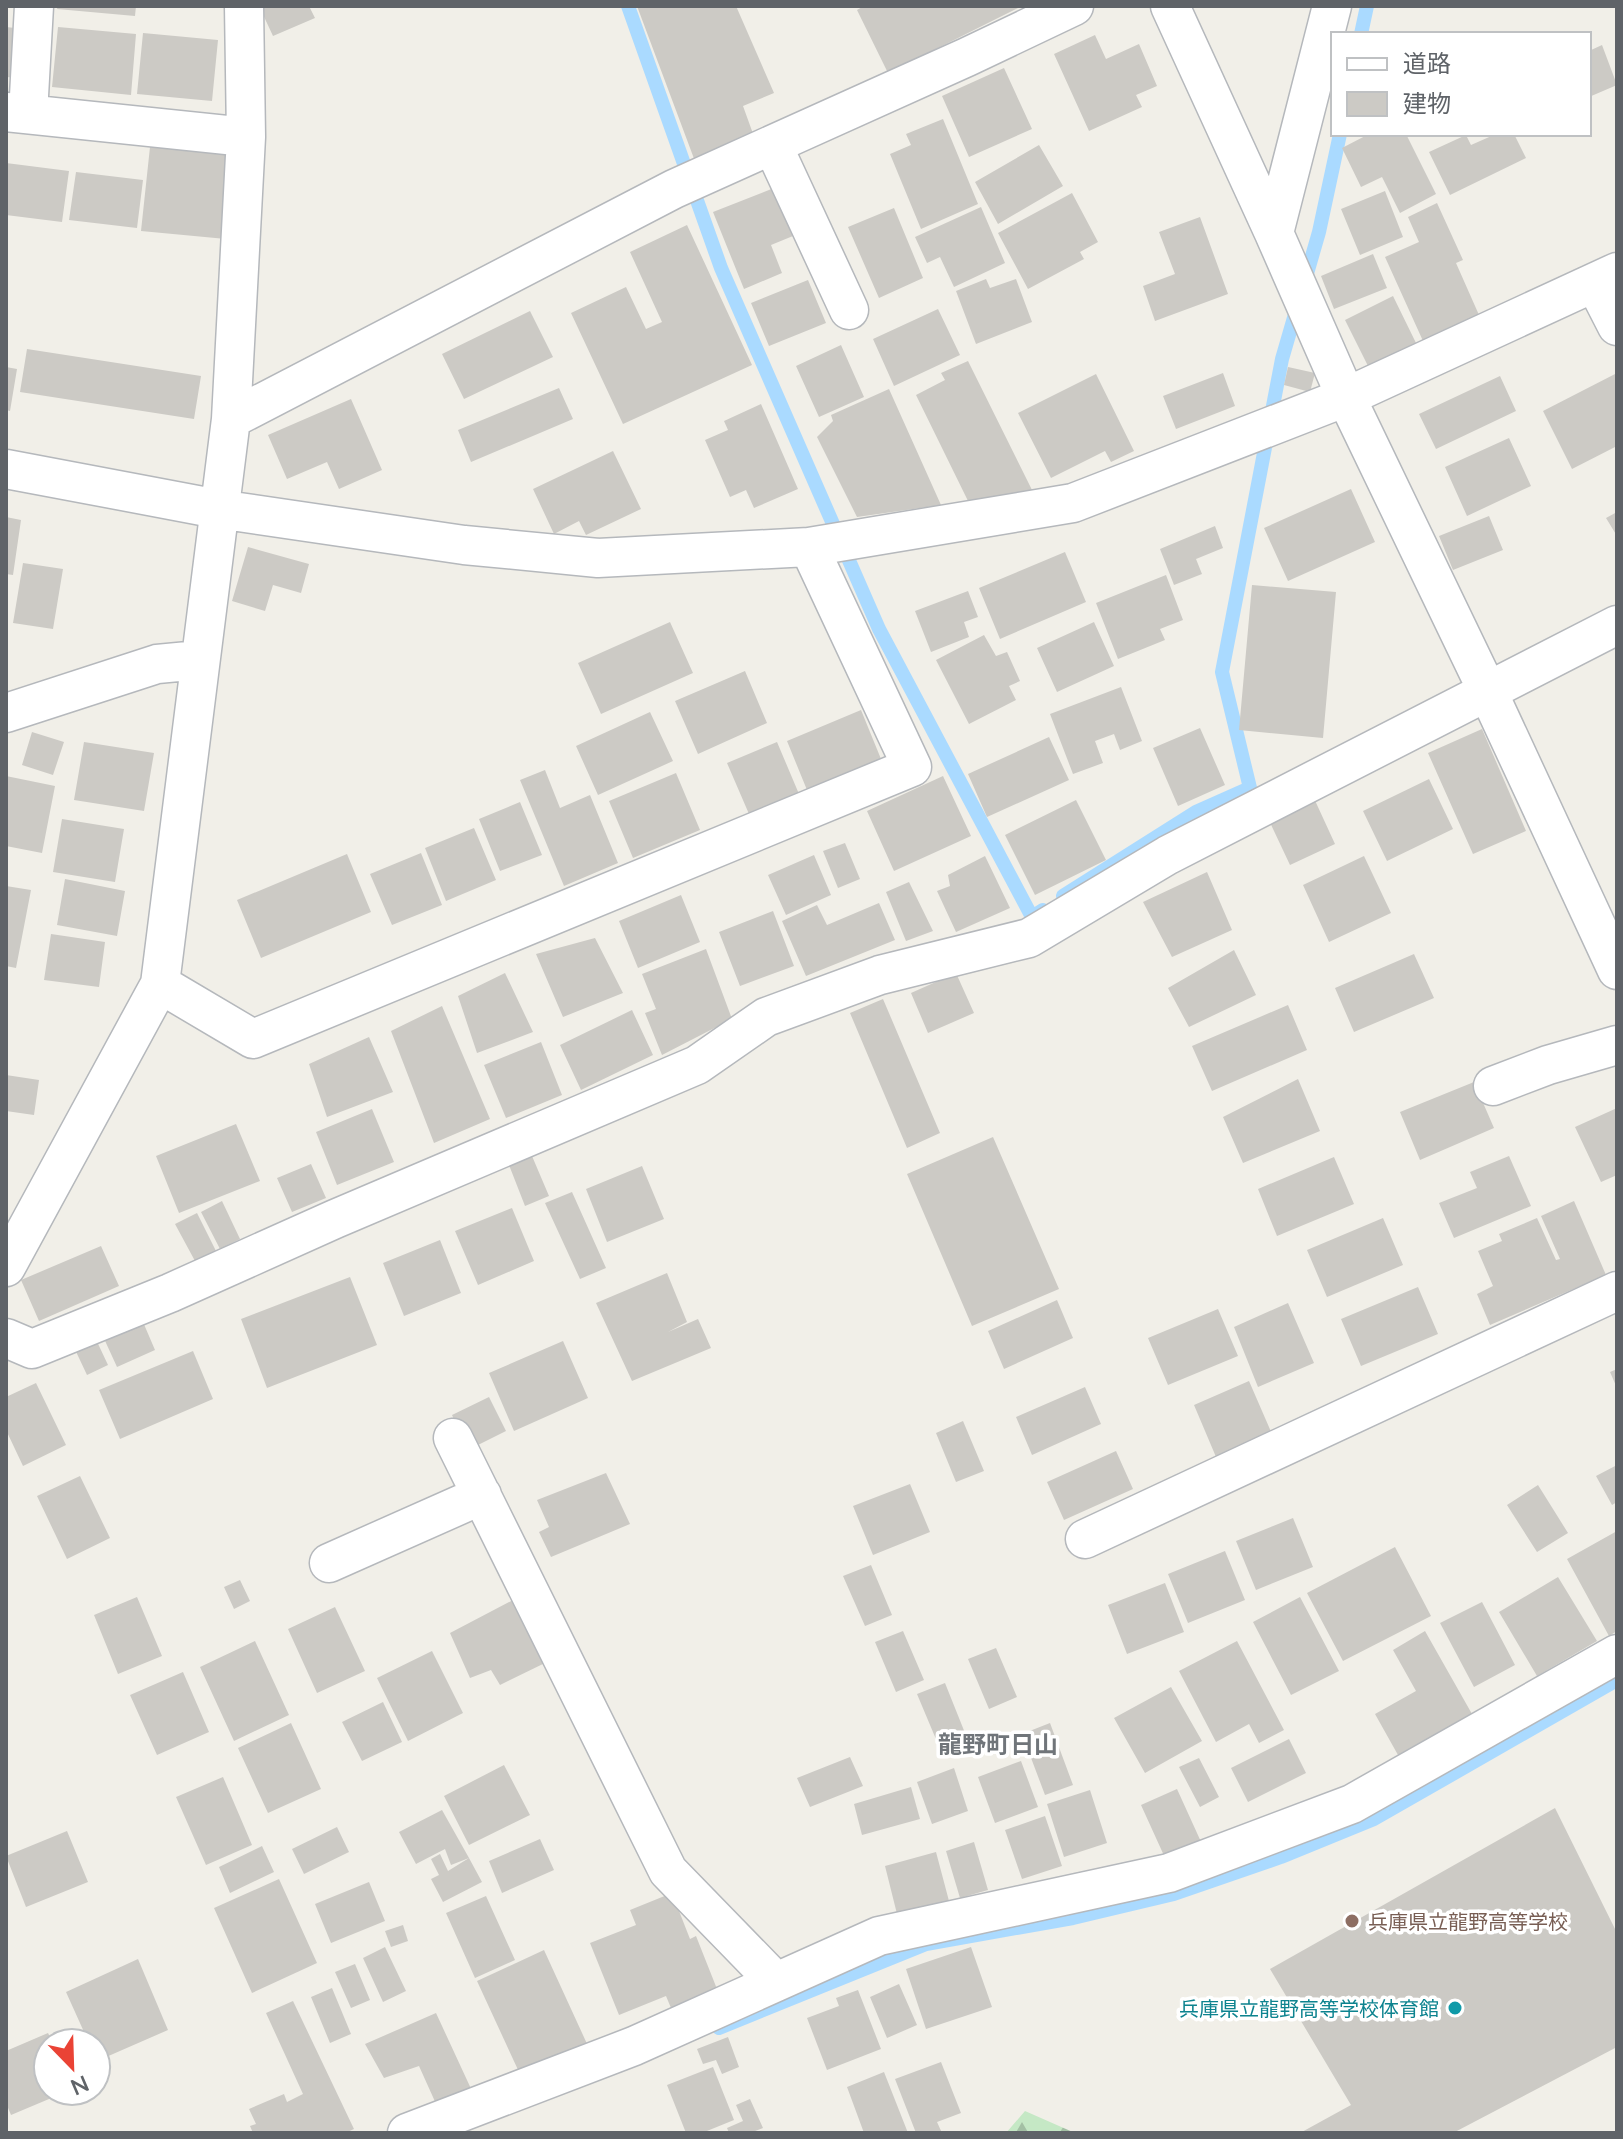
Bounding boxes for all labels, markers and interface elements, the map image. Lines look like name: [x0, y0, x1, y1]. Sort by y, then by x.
legend: [1331, 32, 1591, 136]
text: 道路: [1403, 48, 1451, 77]
text: 建物: [1403, 88, 1451, 117]
district label: 龍野町日山: [938, 1729, 1058, 1758]
place label: 兵庫県立龍野高等学校: [1368, 1909, 1568, 1933]
marker: 兵庫県立龍野高等学校: [1343, 1912, 1361, 1930]
place label: 兵庫県立龍野高等学校体育館: [1179, 1996, 1439, 2020]
marker: 兵庫県立龍野高等学校体育館: [1446, 1999, 1464, 2017]
north arrow: [32, 2027, 112, 2107]
text: N: [67, 2070, 93, 2102]

